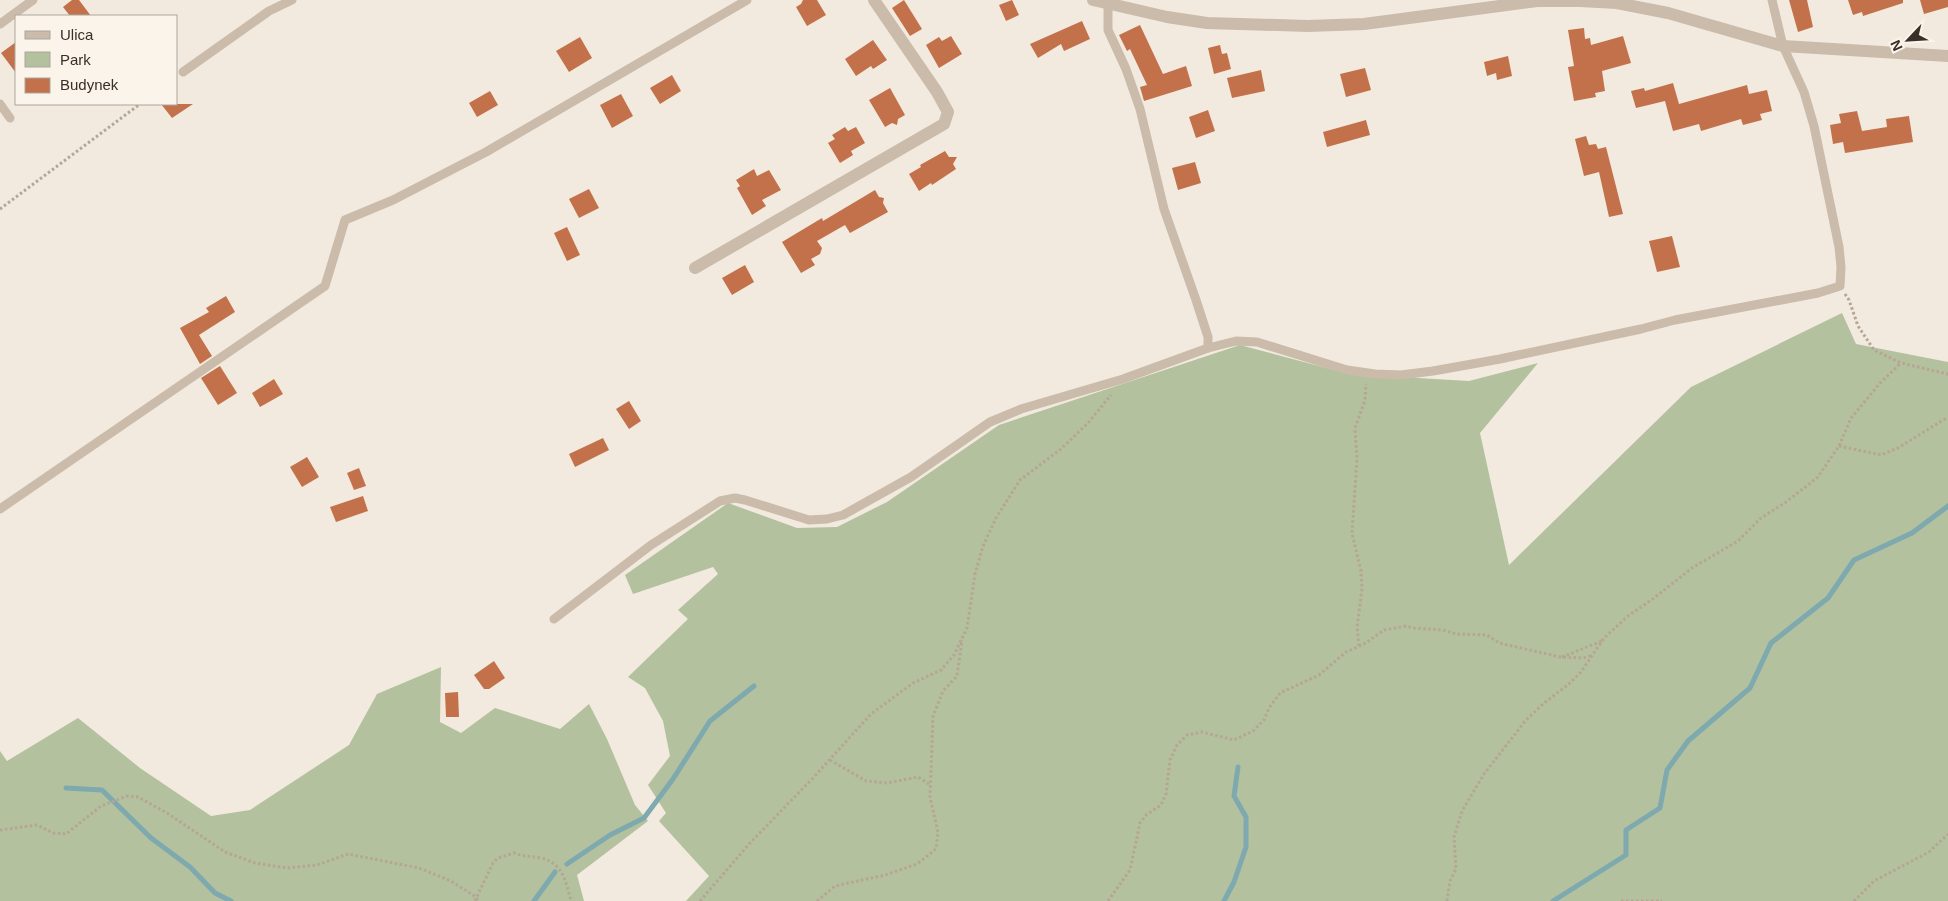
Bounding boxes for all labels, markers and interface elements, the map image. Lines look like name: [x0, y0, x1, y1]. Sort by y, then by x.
legend: [15, 15, 178, 105]
north arrow: [1883, 15, 1933, 65]
text: Ulica: [60, 26, 94, 43]
text: N: [1887, 38, 1906, 53]
text: Park: [60, 51, 91, 68]
text: Budynek: [60, 76, 119, 93]

